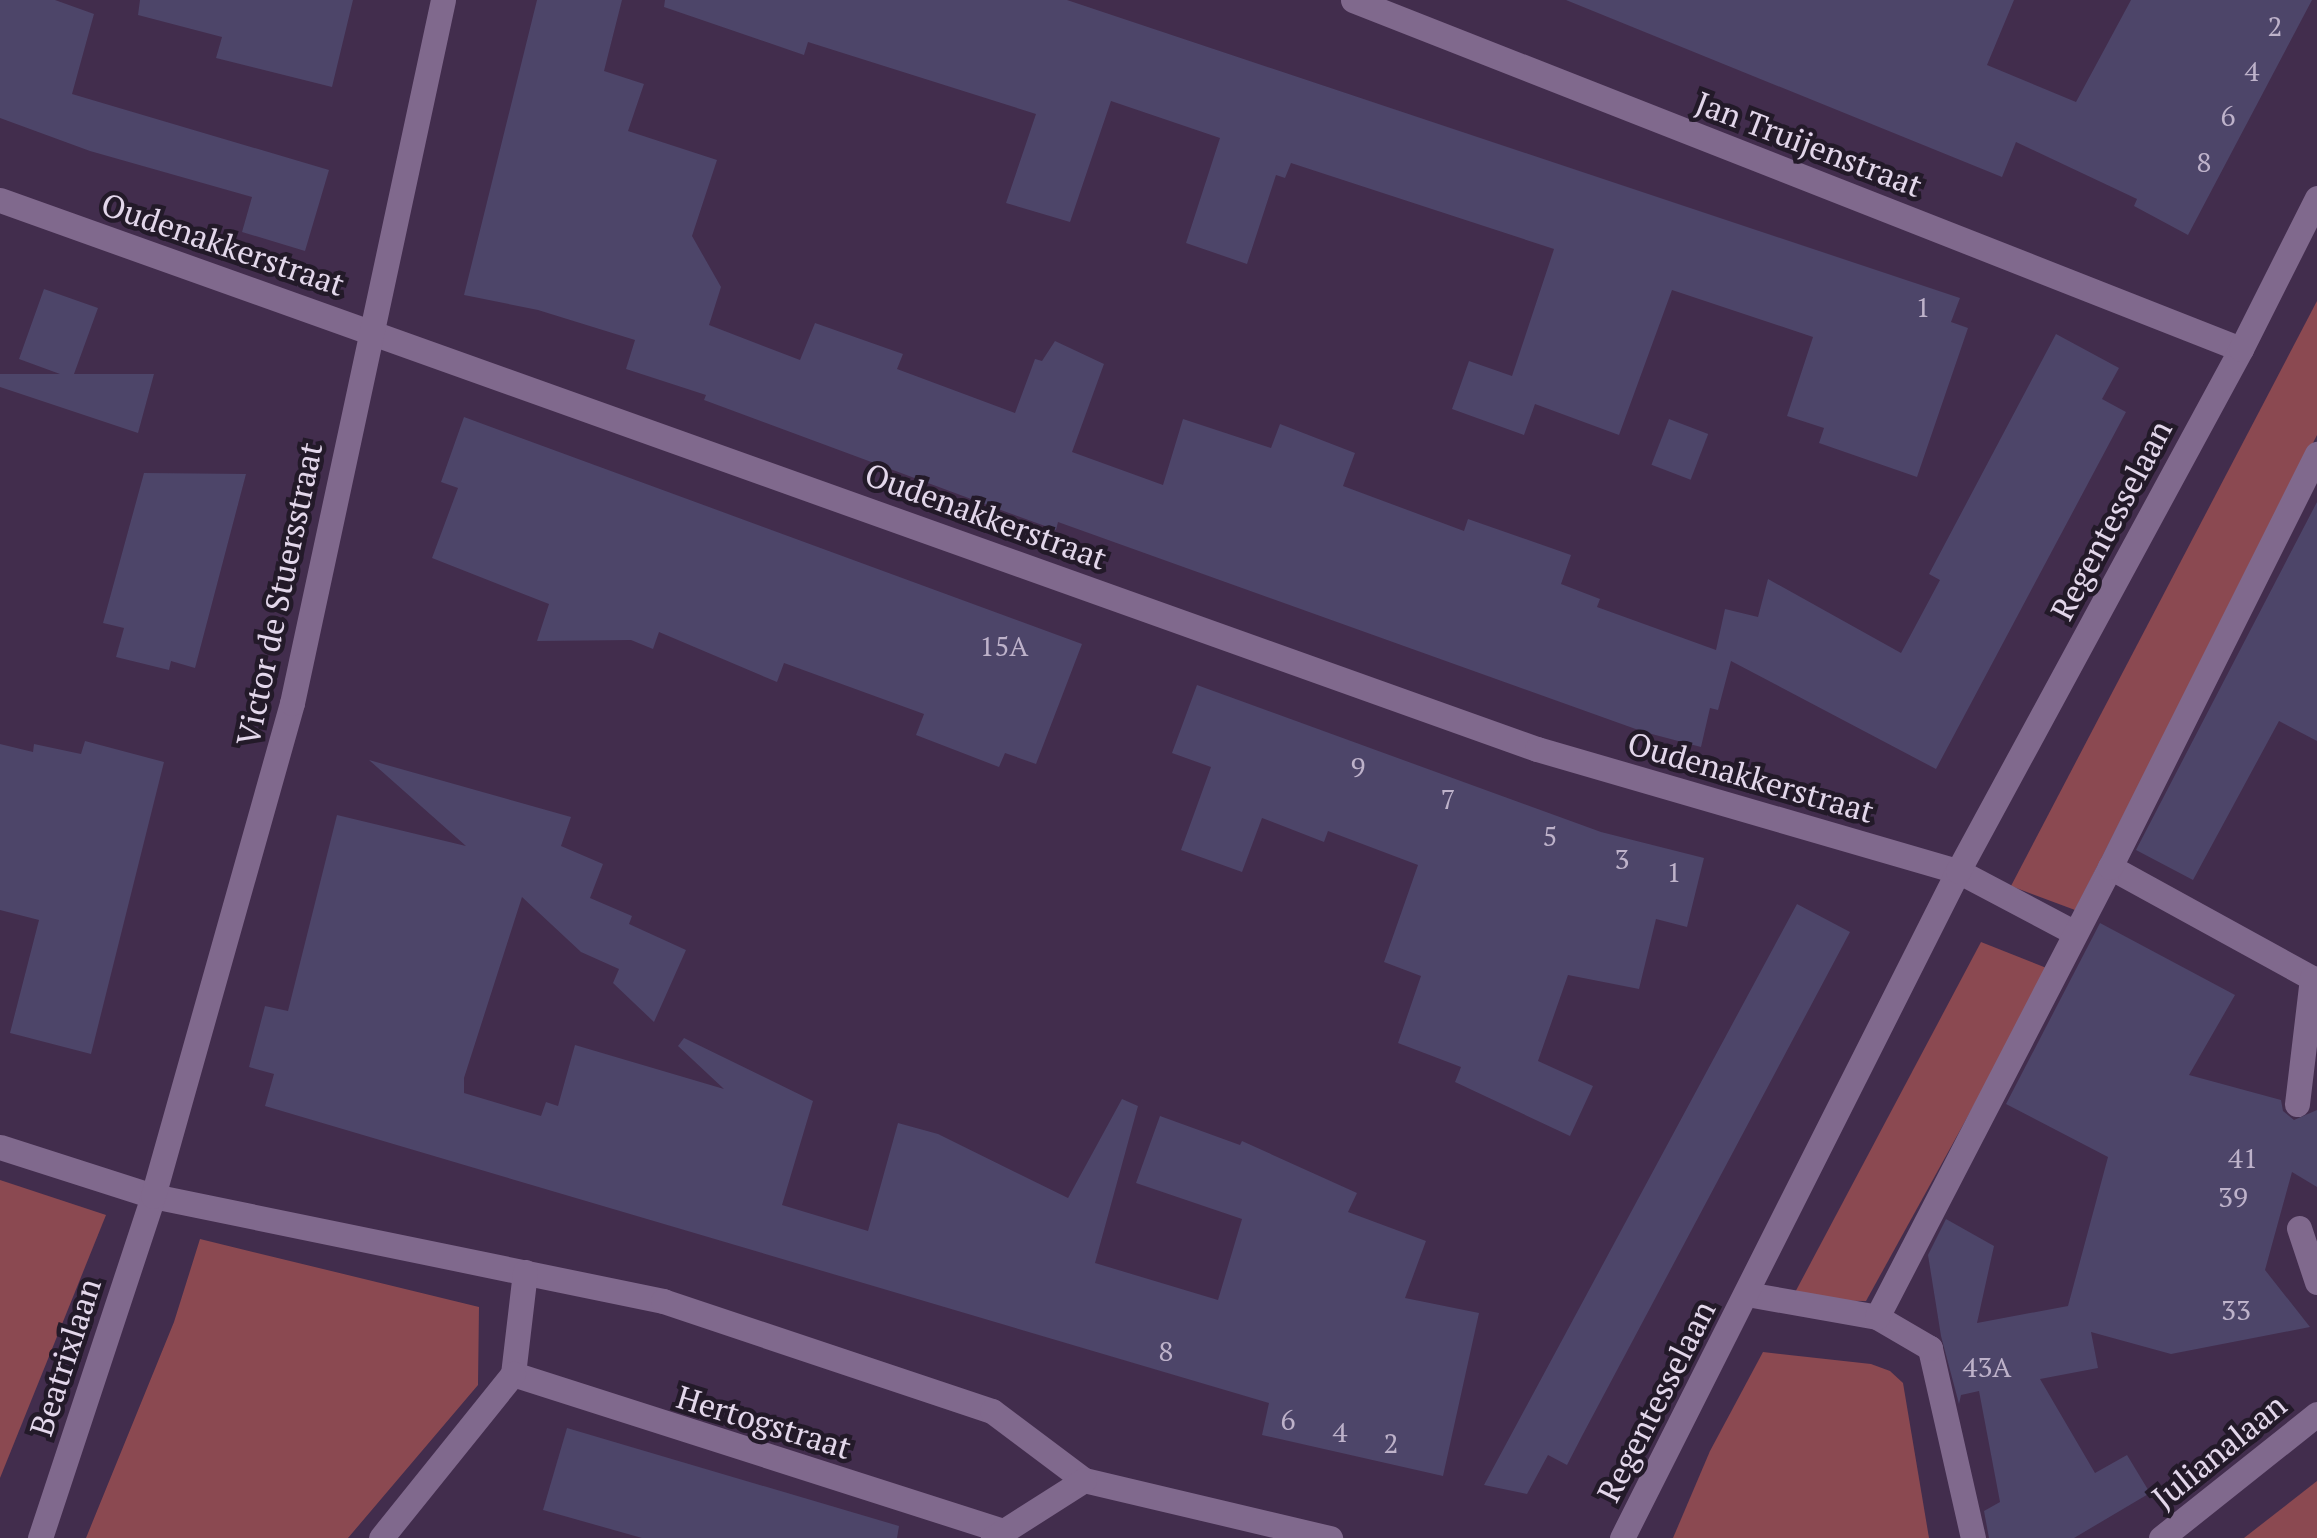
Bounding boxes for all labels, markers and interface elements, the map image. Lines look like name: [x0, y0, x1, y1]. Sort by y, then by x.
house number: 2: [2268, 9, 2282, 43]
house number: 4: [2245, 54, 2259, 88]
street label: Jan Truijenstraat: [1690, 83, 1928, 205]
house number: 6: [2221, 99, 2235, 133]
house number: 8: [2197, 145, 2211, 179]
street label: Oudenakkerstraat: [97, 184, 349, 304]
house number: 1: [1916, 290, 1930, 324]
street label: Regentesselaan: [2042, 414, 2180, 626]
street label: Victor de Stuersstraat: [228, 439, 330, 749]
street label: Oudenakkerstraat: [860, 454, 1112, 578]
house number: 15A: [980, 629, 1028, 663]
street label: Oudenakkerstraat: [1623, 723, 1879, 831]
house number: 9: [1351, 750, 1365, 784]
house number: 7: [1441, 782, 1455, 816]
house number: 5: [1543, 819, 1557, 853]
house number: 3: [1615, 842, 1629, 876]
house number: 1: [1667, 855, 1681, 889]
house number: 41: [2228, 1141, 2258, 1175]
house number: 39: [2218, 1180, 2248, 1214]
street label: Beatrixlaan: [22, 1273, 108, 1441]
house number: 33: [2221, 1293, 2251, 1327]
street label: Regentesselaan: [1589, 1294, 1723, 1508]
house number: 8: [1159, 1334, 1173, 1368]
house number: 43A: [1963, 1350, 2011, 1384]
street label: Hertogstraat: [672, 1377, 856, 1467]
street label: Julianalaan: [2144, 1385, 2294, 1517]
house number: 6: [1281, 1403, 1295, 1437]
house number: 4: [1333, 1415, 1347, 1449]
house number: 2: [1384, 1426, 1398, 1460]

